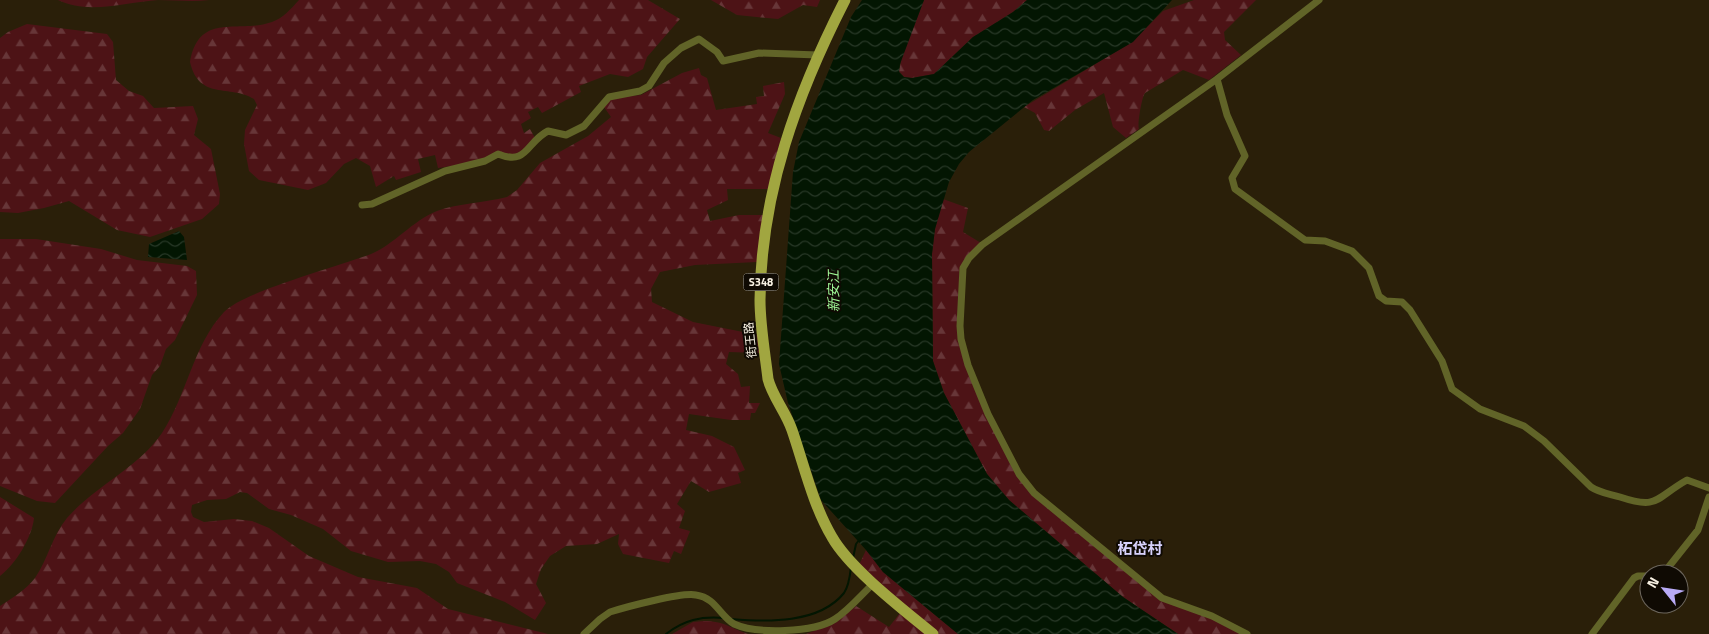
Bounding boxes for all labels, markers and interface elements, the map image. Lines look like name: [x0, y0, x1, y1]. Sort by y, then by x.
water label: 新安江: [822, 268, 844, 312]
road number: S348: [744, 274, 778, 290]
street label: 街王路: [739, 321, 761, 359]
district label: 柘岱村: [1117, 537, 1163, 560]
north arrow: [1639, 564, 1689, 614]
text: N: [1641, 573, 1664, 592]

